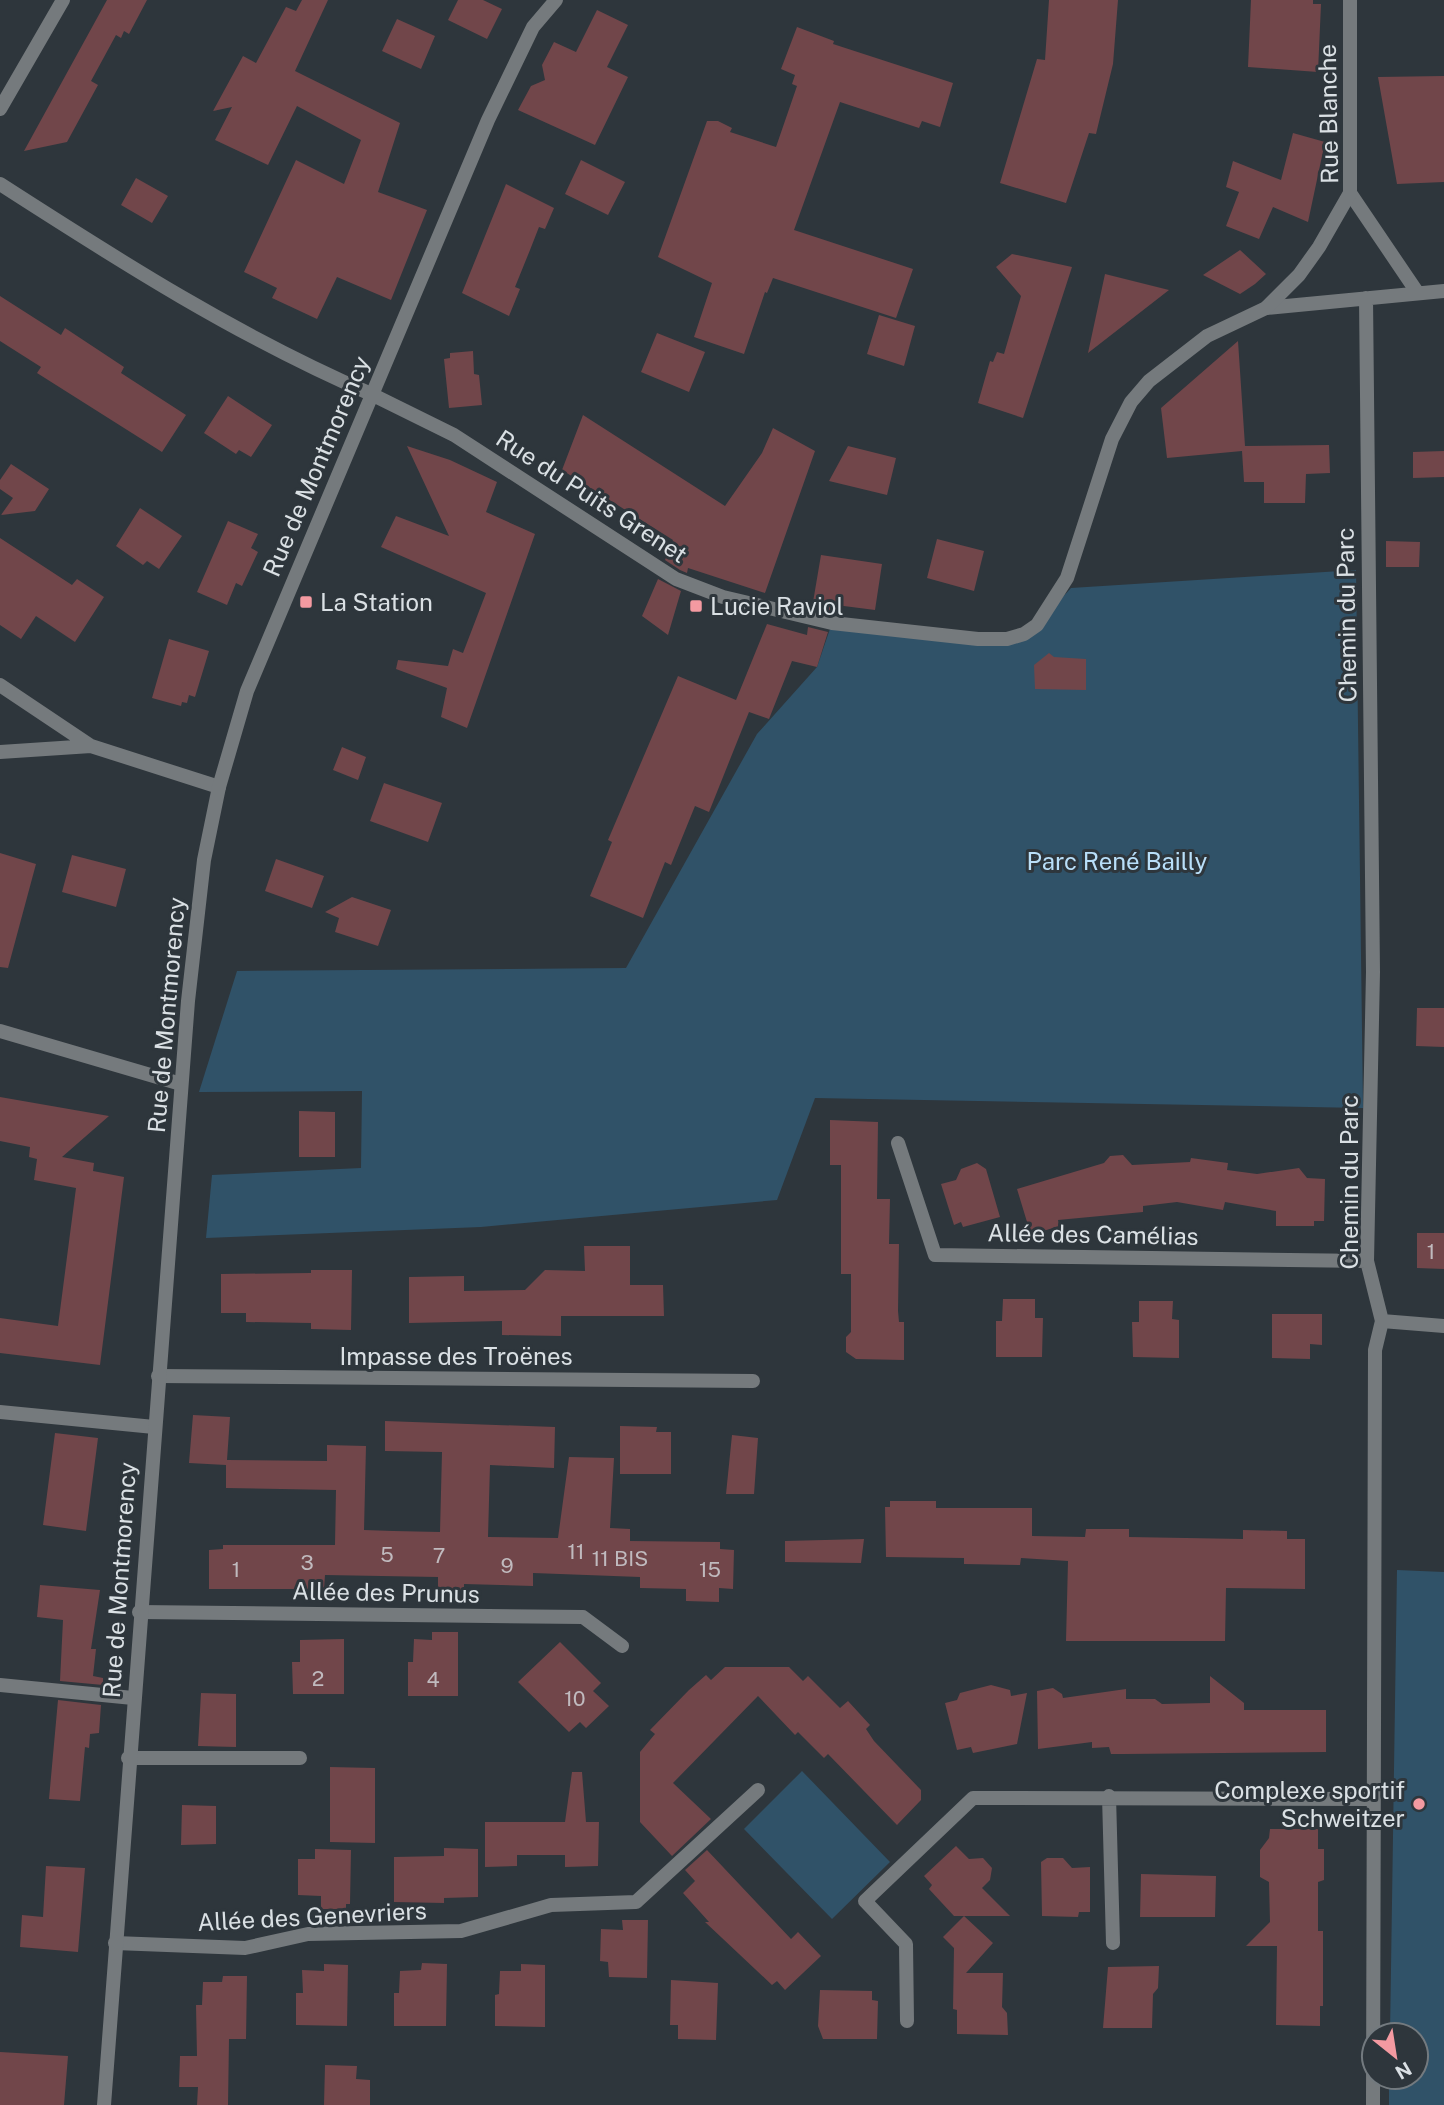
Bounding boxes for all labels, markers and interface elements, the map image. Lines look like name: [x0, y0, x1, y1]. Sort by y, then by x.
street label: Rue Blanche: [1313, 44, 1343, 184]
street label: Rue de Montmorency: [257, 352, 375, 580]
street label: Rue du Puits Grenet: [491, 424, 693, 568]
street label: Chemin du Parc: [1330, 527, 1362, 703]
place label: La Station: [320, 588, 433, 616]
place label: Lucie Raviol: [710, 592, 844, 620]
marker: La Station: [298, 594, 314, 610]
marker: Lucie Raviol: [688, 598, 704, 614]
park label: Parc René Bailly: [1027, 847, 1208, 875]
street label: Rue de Montmorency: [142, 896, 190, 1134]
street label: Chemin du Parc: [1335, 1095, 1363, 1269]
street label: Allée des Camélias: [987, 1218, 1199, 1250]
house number: 1: [1427, 1239, 1435, 1264]
street label: Impasse des Troënes: [339, 1342, 573, 1370]
street label: Rue de Montmorency: [97, 1461, 141, 1699]
house number: 11: [567, 1539, 585, 1564]
house number: 5: [380, 1542, 394, 1567]
house number: 7: [433, 1543, 445, 1568]
house number: 11 BIS: [592, 1546, 648, 1571]
house number: 3: [300, 1550, 314, 1575]
house number: 9: [500, 1553, 514, 1578]
house number: 1: [232, 1557, 240, 1582]
house number: 15: [699, 1557, 721, 1582]
street label: Allée des Prunus: [292, 1576, 480, 1608]
house number: 2: [312, 1666, 324, 1691]
house number: 4: [426, 1667, 440, 1692]
house number: 10: [564, 1686, 586, 1711]
place label: Complexe sportif Schweitzer: [1214, 1776, 1405, 1832]
marker: Complexe sportif Schweitzer: [1411, 1796, 1427, 1812]
street label: Allée des Genevriers: [197, 1896, 427, 1936]
north arrow: [1360, 2021, 1430, 2091]
text: N: [1392, 2057, 1415, 2084]

